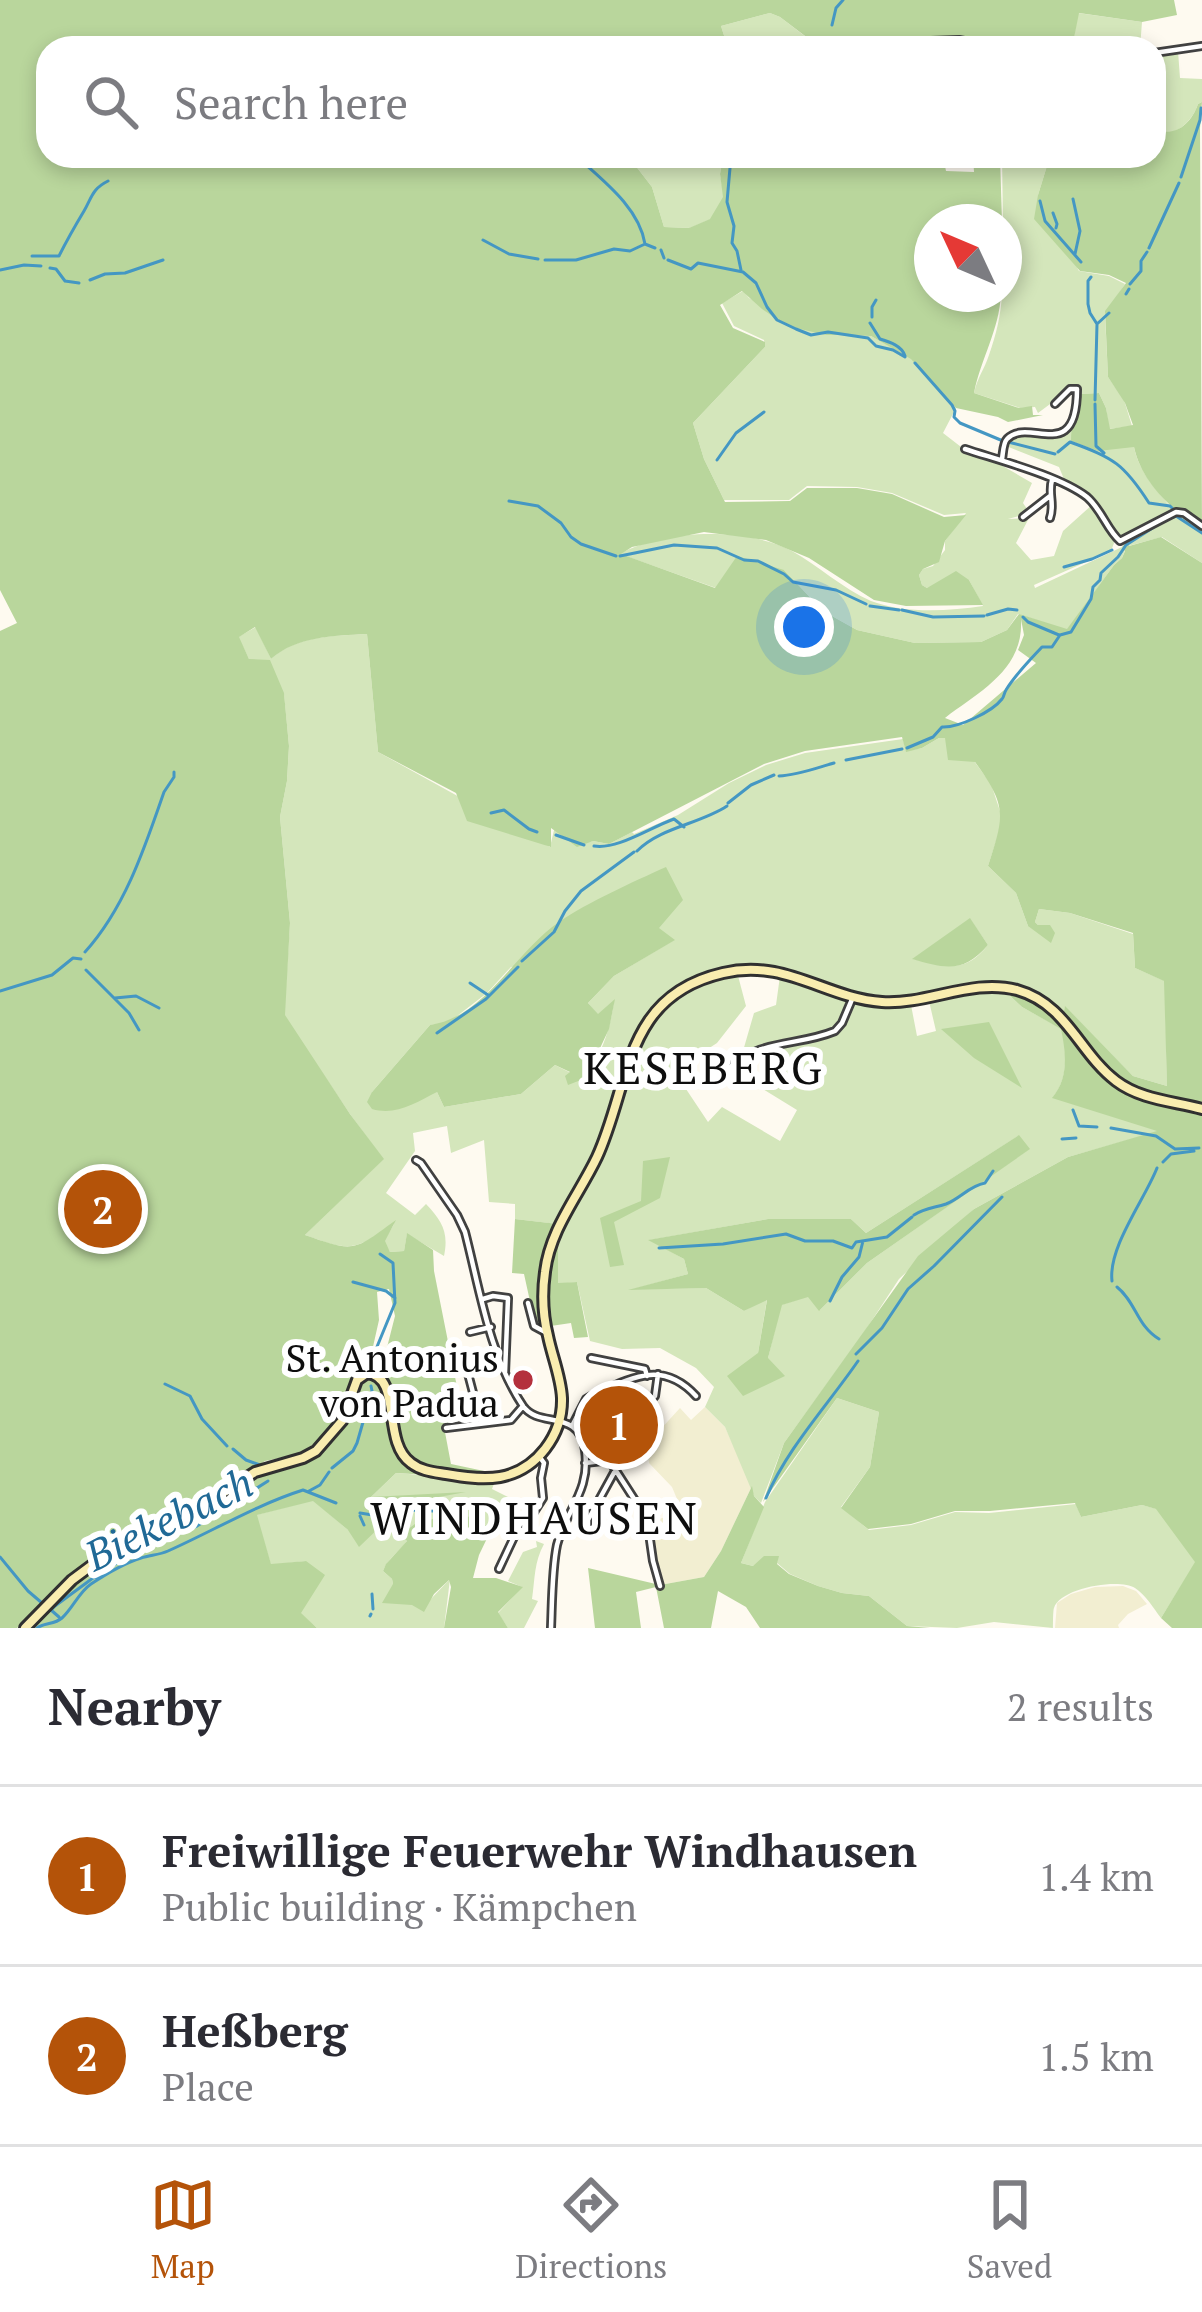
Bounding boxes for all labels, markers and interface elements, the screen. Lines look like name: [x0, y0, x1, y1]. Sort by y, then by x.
search box: [36, 36, 1166, 168]
icon: search: [78, 69, 144, 135]
text: Search here: [174, 72, 408, 132]
north arrow: [914, 204, 1022, 312]
your location: [774, 597, 834, 657]
district label: KESEBERG: [583, 1037, 825, 1097]
pin: 2: [64, 1164, 142, 1254]
place label: St. Antonius von Padua: [286, 1331, 499, 1428]
marker: St. Antonius von Padua: [510, 1367, 536, 1393]
pin: 1: [580, 1380, 658, 1470]
water label: Biekebach: [74, 1453, 262, 1583]
district label: WINDHAUSEN: [370, 1487, 700, 1547]
text: Nearby: [48, 1672, 221, 1740]
text: 2 results: [1007, 1680, 1154, 1732]
text: Freiwillige Feuerwehr Windhausen: [162, 1820, 917, 1880]
text: 1: [76, 1850, 98, 1902]
text: 1.4 km: [1038, 1850, 1154, 1902]
text: Public building · Kämpchen: [162, 1880, 637, 1932]
text: Heßberg: [162, 2000, 348, 2060]
text: 2: [76, 2030, 98, 2082]
text: 1.5 km: [1038, 2030, 1154, 2082]
text: Place: [162, 2060, 254, 2112]
tab: Map: [150, 2172, 216, 2287]
tab: Directions: [515, 2172, 667, 2287]
tab: Saved: [967, 2172, 1052, 2287]

